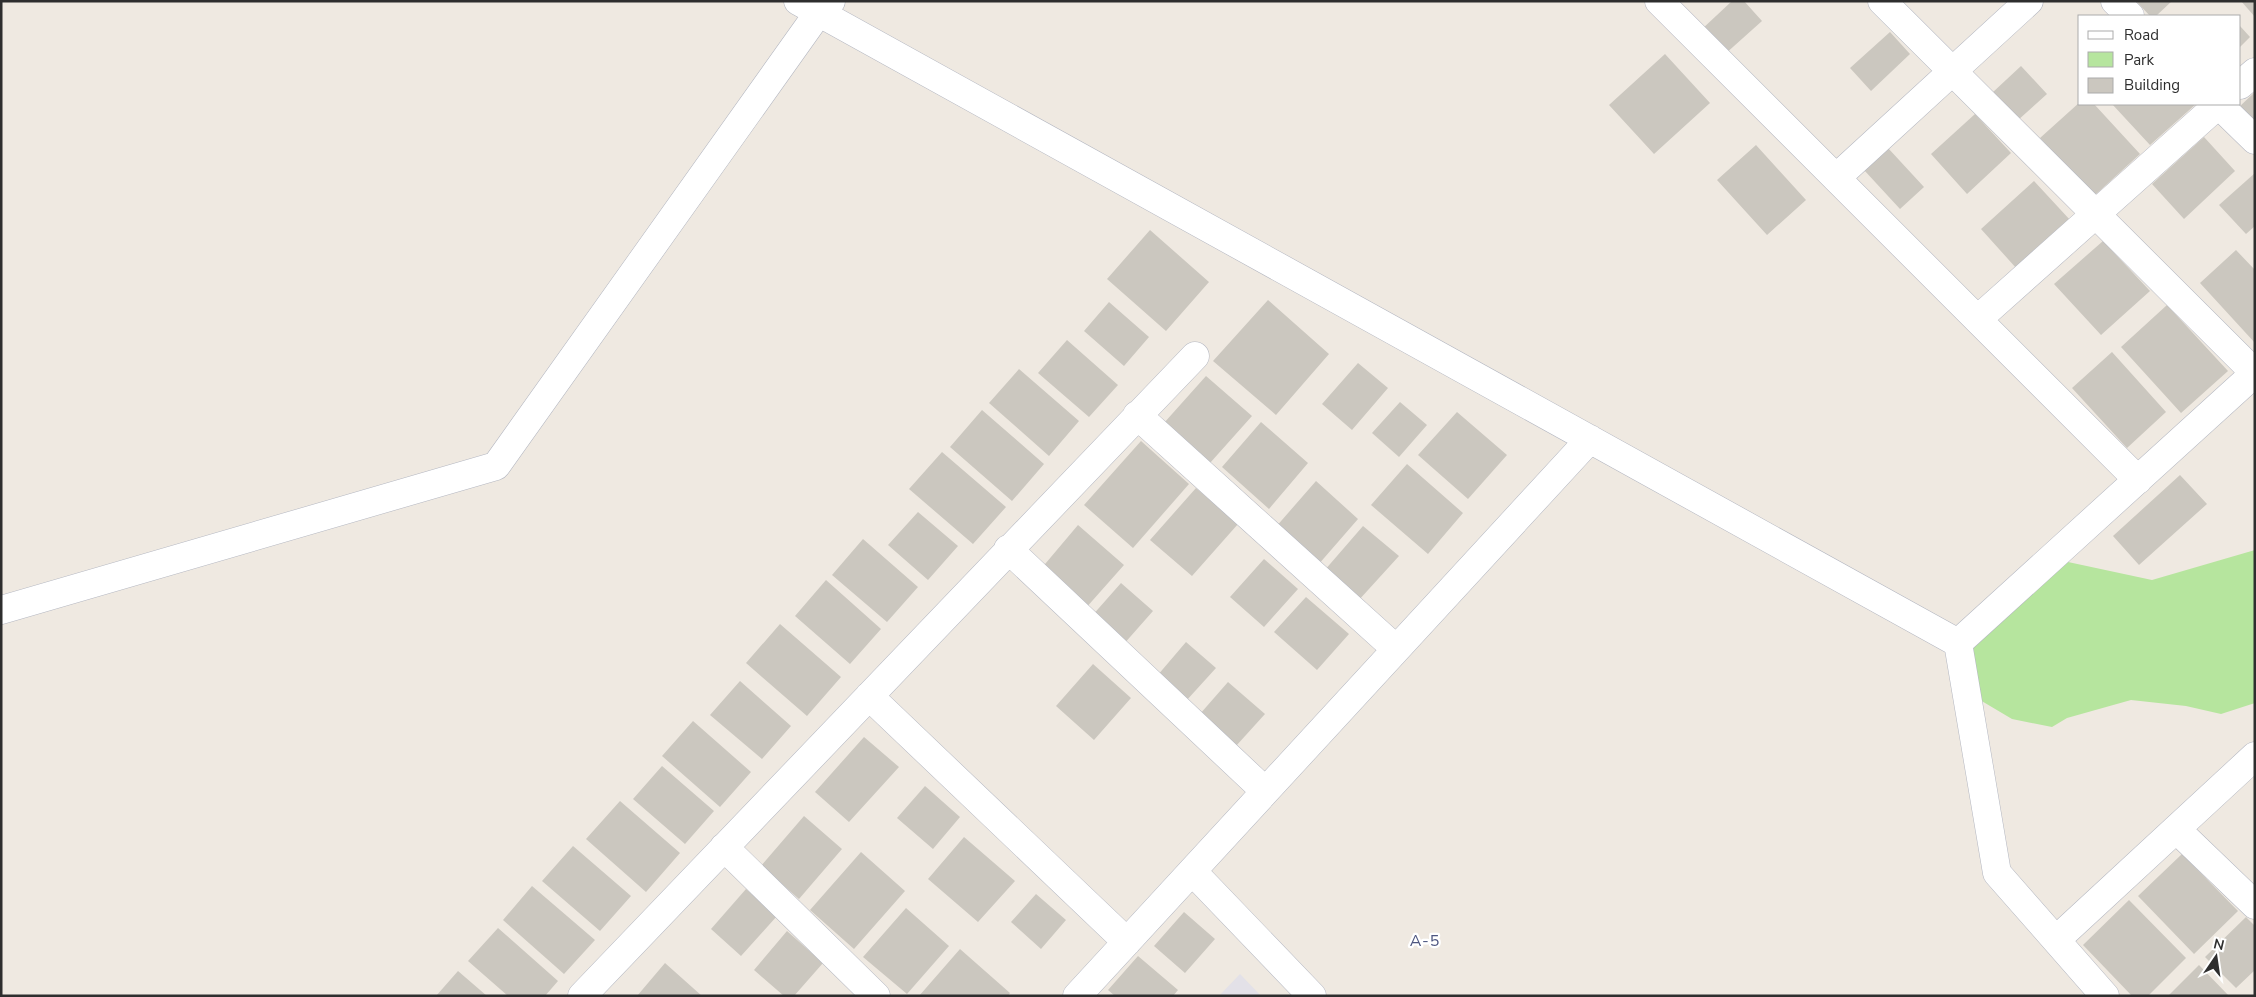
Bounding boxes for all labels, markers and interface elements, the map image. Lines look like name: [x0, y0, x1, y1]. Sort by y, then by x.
legend: [2078, 15, 2241, 105]
text: Road: [2124, 25, 2159, 45]
text: Park: [2124, 50, 2154, 70]
text: Building: [2124, 75, 2180, 95]
district label: A-5: [1410, 930, 1440, 952]
north arrow: [2191, 932, 2241, 982]
text: N: [2212, 934, 2226, 955]

